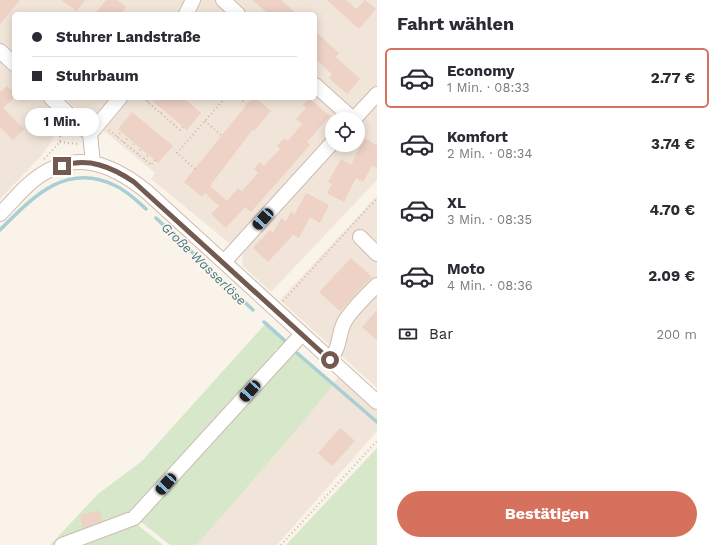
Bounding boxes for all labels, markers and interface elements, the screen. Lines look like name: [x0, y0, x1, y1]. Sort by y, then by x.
text: Fahrt wählen: [397, 13, 514, 34]
text: Stuhrer Landstraße: [56, 28, 201, 46]
icon: car: [399, 60, 435, 96]
text: Economy: [447, 62, 514, 80]
text: Stuhrbaum: [56, 67, 139, 85]
text: 2.77 €: [651, 69, 695, 87]
text: 1 Min. · 08:33: [447, 80, 529, 95]
callout: 1 Min.: [25, 108, 99, 136]
map controls: [325, 112, 365, 152]
button: locate: [325, 112, 365, 152]
text: 1 Min.: [44, 114, 80, 129]
icon: car: [399, 126, 435, 162]
text: Komfort: [447, 128, 508, 146]
text: 3.74 €: [651, 135, 695, 153]
text: 2 Min. · 08:34: [447, 146, 532, 161]
route end: [53, 157, 71, 175]
icon: car: [399, 192, 435, 228]
text: XL: [447, 194, 466, 212]
text: 4.70 €: [650, 201, 695, 219]
car: [251, 206, 275, 232]
text: 3 Min. · 08:35: [447, 212, 532, 227]
water label: Große Wasserlöse: [159, 220, 249, 308]
icon: car: [399, 258, 435, 294]
text: Moto: [447, 260, 485, 278]
text: 2.09 €: [648, 267, 695, 285]
text: 4 Min. · 08:36: [447, 278, 533, 293]
icon: cash: [397, 323, 419, 345]
text: Bar: [429, 325, 453, 343]
text: 200 m: [656, 327, 697, 342]
route start: [321, 351, 339, 369]
car: [238, 378, 262, 404]
car: [154, 471, 178, 497]
button: Bestätigen: [397, 491, 697, 537]

